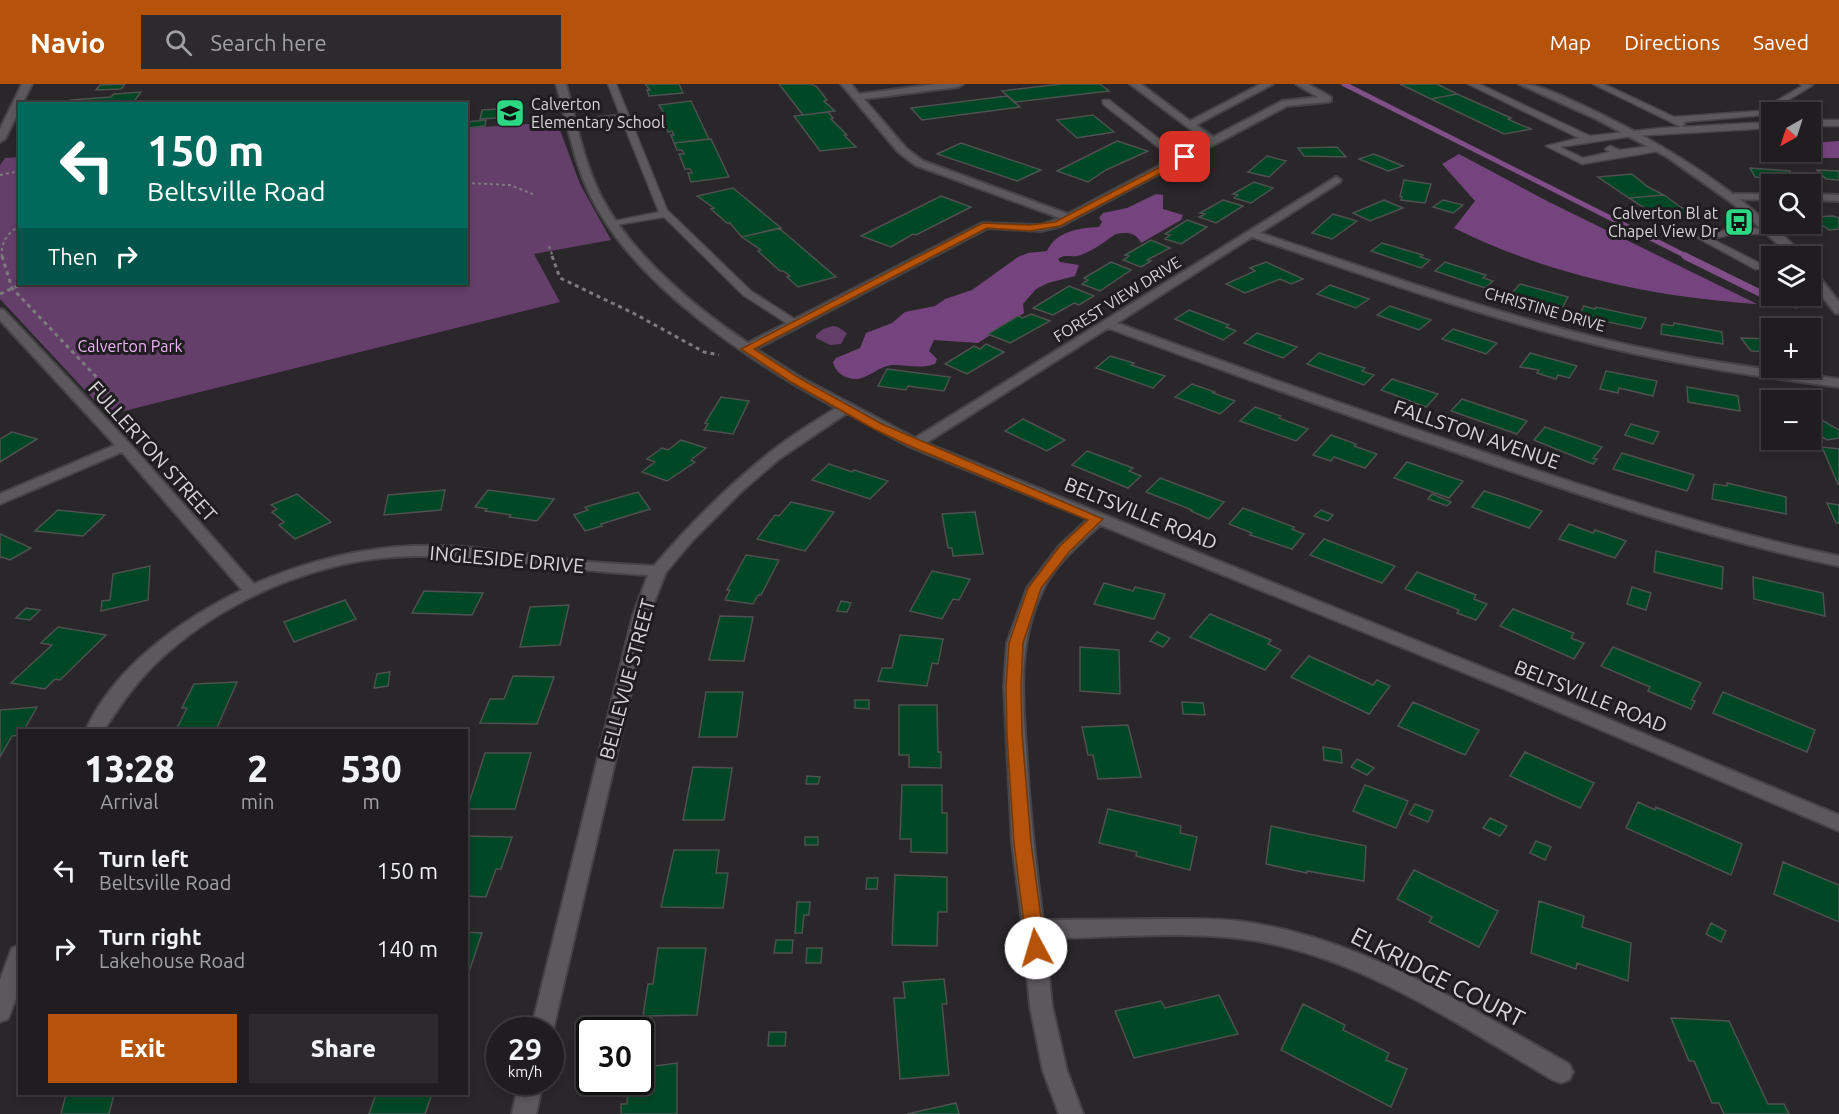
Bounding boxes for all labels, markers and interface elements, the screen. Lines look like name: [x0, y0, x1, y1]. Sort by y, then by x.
search box: [141, 15, 561, 69]
icon: search: [162, 26, 195, 59]
text: Navio: [30, 27, 105, 58]
text: Search here: [210, 30, 327, 55]
text: Map: [1550, 30, 1591, 54]
text: Directions: [1624, 30, 1720, 54]
text: Saved: [1753, 30, 1809, 54]
place label: Calverton Elementary School: [531, 95, 665, 131]
school or university icon: Calverton Elementary School: [494, 97, 526, 129]
north arrow: [1761, 102, 1821, 162]
map controls: [1761, 102, 1821, 450]
icon: left: [48, 126, 126, 204]
text: 150 m: [147, 127, 264, 174]
pin: [1159, 131, 1210, 182]
icon: arrive: [1168, 140, 1201, 173]
button: search: [1761, 174, 1821, 234]
text: Beltsville Road: [147, 176, 326, 206]
place label: Calverton Bl at Chapel View Dr: [1608, 204, 1719, 240]
bus stop icon: Calverton Bl at Chapel View Dr: [1723, 206, 1755, 238]
icon: right: [110, 240, 143, 273]
text: Then: [48, 244, 98, 269]
button: layers: [1761, 246, 1821, 306]
street label: FOREST VIEW DRIVE: [1050, 252, 1184, 346]
street label: CHRISTINE DRIVE: [1482, 283, 1608, 335]
button: +: [1761, 318, 1821, 378]
park label: Calverton Park: [77, 337, 183, 355]
street label: FULLERTON STREET: [84, 376, 222, 526]
button: −: [1761, 390, 1821, 450]
street label: FALLSTON AVENUE: [1391, 395, 1563, 473]
street label: BELTSVILLE ROAD: [1061, 472, 1221, 554]
street label: INGLESIDE DRIVE: [429, 541, 585, 577]
street label: BELLEVUE STREET: [595, 596, 659, 762]
street label: BELTSVILLE ROAD: [1511, 655, 1671, 737]
text: 13:28: [84, 748, 174, 789]
text: 2: [247, 748, 268, 789]
text: 530: [341, 748, 402, 789]
text: Arrival: [100, 790, 159, 813]
text: min: [241, 790, 274, 813]
text: m: [363, 790, 380, 813]
text: Turn left: [99, 846, 189, 871]
icon: left: [48, 854, 81, 887]
text: 150 m: [377, 858, 438, 883]
text: Beltsville Road: [99, 871, 231, 894]
position arrow: [1004, 916, 1068, 980]
street label: ELKRIDGE COURT: [1347, 922, 1529, 1032]
text: Turn right: [99, 924, 201, 949]
icon: right: [48, 932, 81, 965]
text: 140 m: [377, 936, 438, 961]
text: Lakehouse Road: [99, 949, 245, 972]
button: Exit: [48, 1014, 237, 1083]
button: Share: [249, 1014, 438, 1083]
speed limit sign: 30: [576, 1017, 654, 1095]
text: 29: [508, 1032, 542, 1066]
text: km/h: [508, 1063, 542, 1080]

